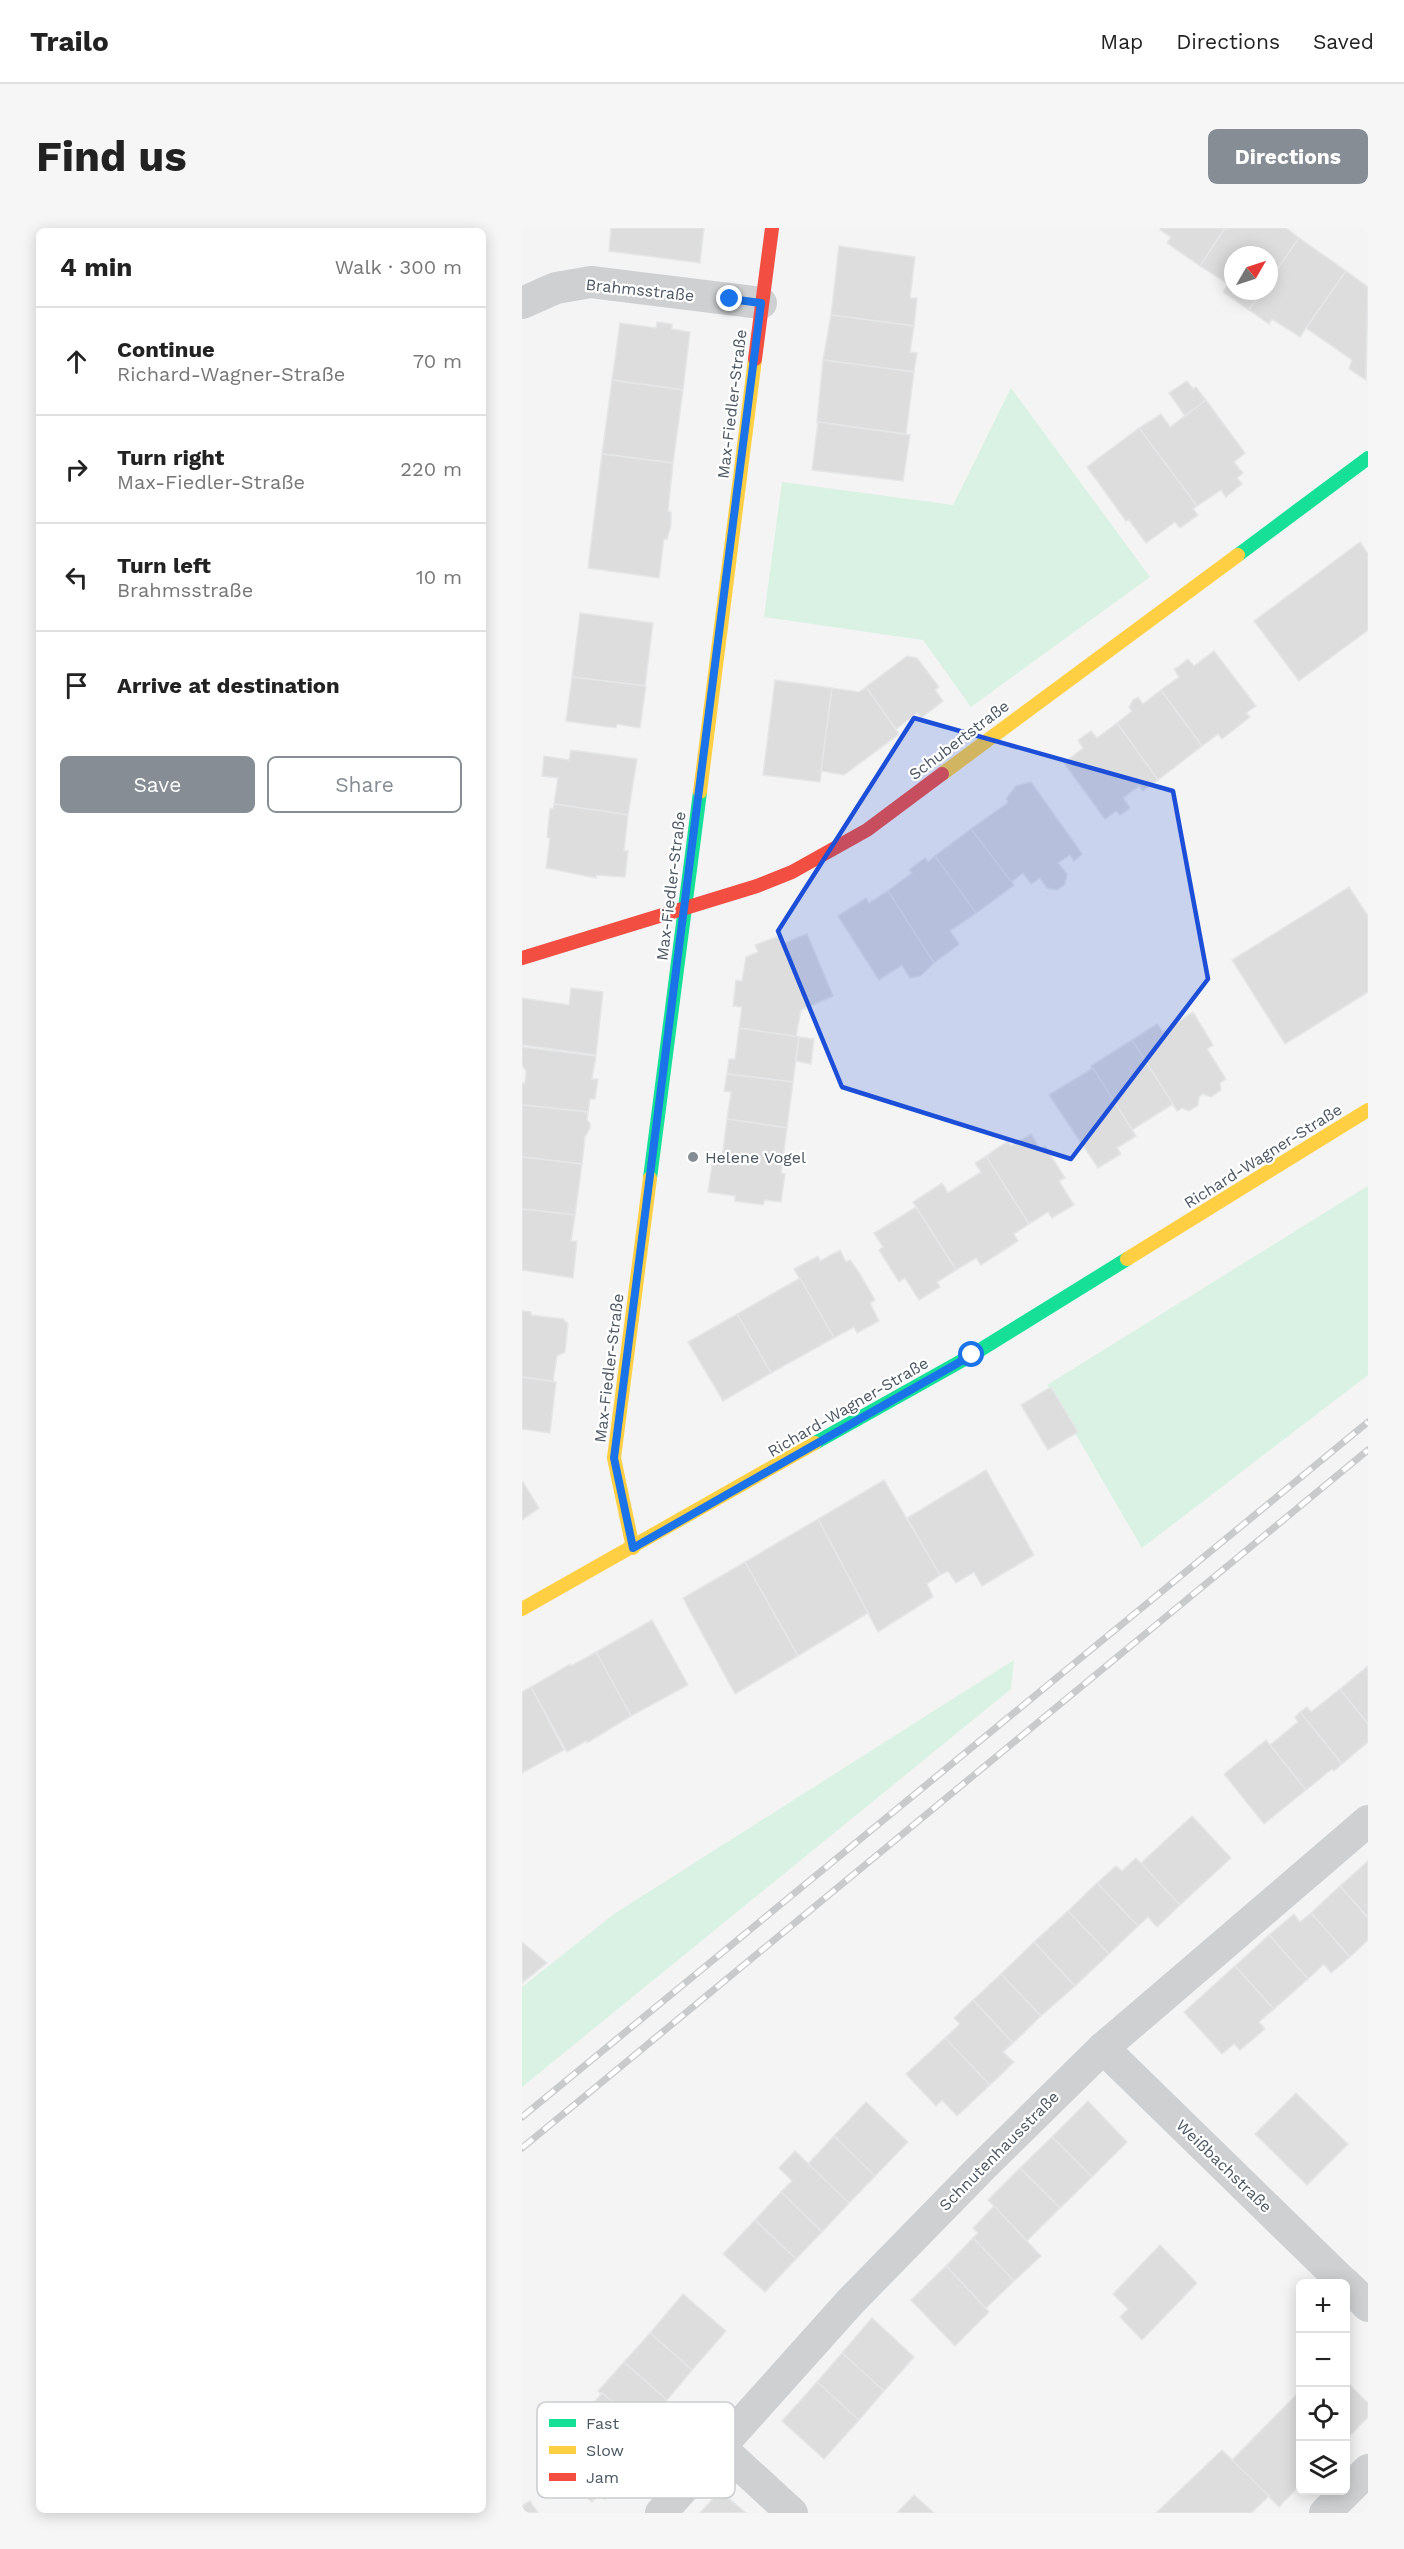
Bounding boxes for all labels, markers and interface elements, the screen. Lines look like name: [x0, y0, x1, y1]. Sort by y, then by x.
text: Trailo: [30, 25, 109, 58]
text: Map: [1100, 29, 1143, 54]
text: Directions: [1176, 29, 1280, 54]
text: Saved: [1313, 29, 1374, 54]
button: Directions: [1208, 129, 1368, 184]
text: Find us: [36, 132, 187, 181]
north arrow: [1224, 246, 1278, 300]
text: 4 min: [60, 252, 132, 282]
text: Walk · 300 m: [335, 255, 462, 279]
street label: Brahmsstraße: [585, 275, 695, 305]
route end: [716, 285, 742, 311]
street label: Max-Fiedler-Straße: [713, 328, 751, 480]
text: Continue: [117, 337, 215, 362]
icon: ahead: [60, 345, 93, 378]
text: 70 m: [413, 349, 462, 373]
text: Richard-Wagner-Straße: [117, 362, 345, 386]
text: Turn right: [117, 445, 224, 470]
icon: right: [60, 453, 93, 486]
text: 220 m: [400, 457, 462, 481]
text: Max-Fiedler-Straße: [117, 470, 305, 494]
text: Turn left: [117, 553, 211, 578]
icon: left: [60, 561, 93, 594]
text: 10 m: [416, 565, 462, 589]
text: Brahmsstraße: [117, 578, 253, 602]
icon: arrive: [60, 669, 93, 702]
text: Arrive at destination: [117, 673, 340, 698]
street label: Schubertstraße: [905, 696, 1013, 784]
button: Save: [60, 756, 255, 813]
button: Share: [267, 756, 462, 813]
street label: Max-Fiedler-Straße: [652, 810, 690, 962]
street label: Richard-Wagner-Straße: [1181, 1100, 1345, 1212]
place label: Helene Vogel: [705, 1148, 806, 1167]
marker: Helene Vogel: [686, 1150, 700, 1164]
street label: Max-Fiedler-Straße: [590, 1292, 628, 1444]
route start: [958, 1341, 984, 1367]
street label: Richard-Wagner-Straße: [764, 1353, 932, 1461]
street label: Schnutenhausstraße: [935, 2087, 1063, 2215]
street label: Weißbachstraße: [1172, 2115, 1276, 2217]
map controls: [1296, 2279, 1350, 2495]
button: +: [1296, 2279, 1350, 2333]
button: −: [1296, 2333, 1350, 2387]
button: locate: [1296, 2387, 1350, 2441]
legend: [537, 2402, 735, 2498]
text: Fast: [586, 2414, 619, 2433]
text: Slow: [586, 2441, 624, 2460]
button: layers: [1296, 2441, 1350, 2495]
text: Jam: [586, 2468, 619, 2487]

